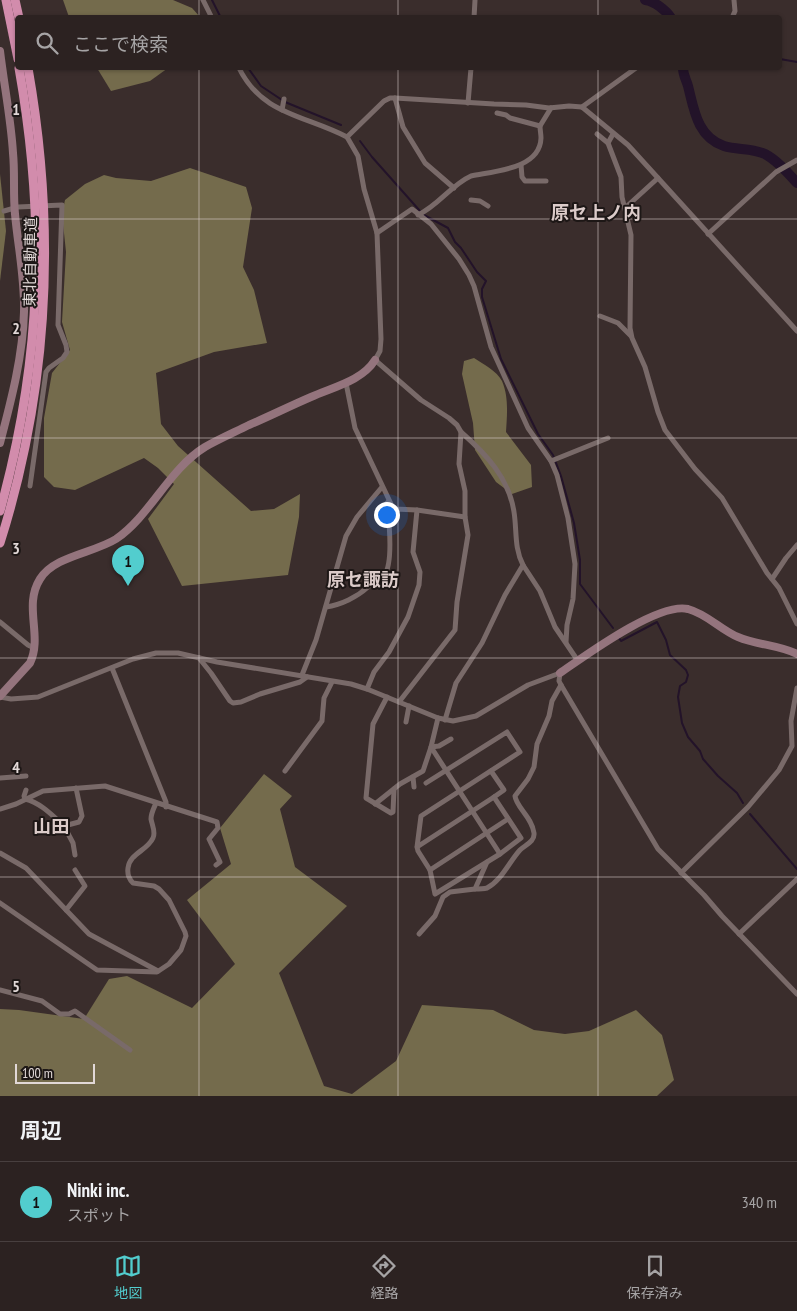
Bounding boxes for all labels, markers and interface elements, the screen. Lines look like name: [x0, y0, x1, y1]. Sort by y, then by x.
search box: [15, 15, 782, 70]
icon: search: [33, 29, 61, 57]
text: ここで検索: [73, 32, 168, 56]
text: 1: [12, 99, 20, 119]
district label: 原セ上ノ内: [551, 201, 641, 224]
street label: 東北自動車道: [20, 217, 40, 307]
text: 2: [12, 318, 20, 338]
your location: [374, 502, 400, 528]
text: 3: [12, 538, 20, 558]
pin: 1: [112, 545, 144, 586]
district label: 原セ諏訪: [327, 568, 399, 591]
text: 4: [12, 757, 20, 777]
district label: 山田: [33, 815, 69, 838]
text: 5: [12, 976, 20, 996]
scale bar: [15, 1061, 95, 1084]
text: 100 m: [22, 1064, 53, 1082]
text: 周辺: [20, 1117, 62, 1144]
text: Ninki inc.: [67, 1178, 130, 1202]
text: 1: [32, 1192, 40, 1212]
text: 340 m: [742, 1192, 777, 1212]
text: スポット: [67, 1205, 131, 1225]
tab: 地図: [114, 1252, 142, 1302]
tab: 経路: [370, 1252, 398, 1302]
tab: 保存済み: [627, 1252, 683, 1302]

